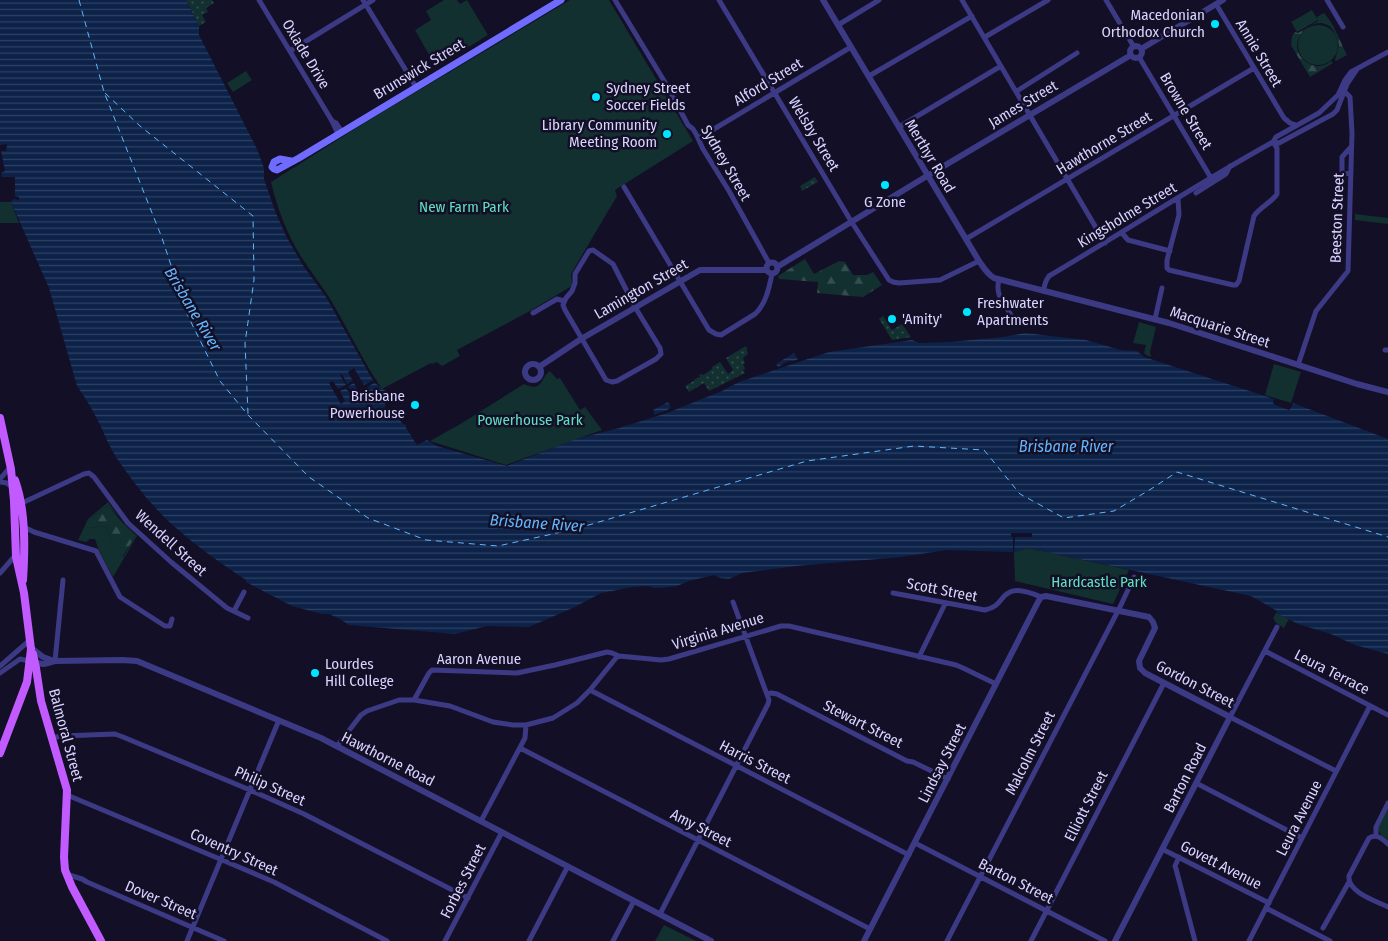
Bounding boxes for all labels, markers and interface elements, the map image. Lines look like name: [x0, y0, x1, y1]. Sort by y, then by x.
place label: Macedonian Orthodox Church: [1101, 6, 1205, 41]
street label: Oxlade Drive: [278, 16, 334, 92]
street label: Annie Street: [1232, 16, 1286, 90]
marker: Macedonian Orthodox Church: [1209, 18, 1221, 30]
street label: Brunswick Street: [370, 35, 468, 103]
street label: Alford Street: [730, 54, 806, 110]
street label: Browne Street: [1156, 69, 1216, 153]
street label: James Street: [985, 76, 1061, 132]
place label: Sydney Street Soccer Fields: [606, 79, 690, 114]
marker: Sydney Street Soccer Fields: [590, 91, 602, 103]
street label: Welsby Street: [785, 93, 843, 175]
street label: Hawthorne Street: [1053, 107, 1155, 178]
place label: Library Community Meeting Room: [542, 116, 657, 151]
street label: Merthyr Road: [901, 116, 959, 196]
street label: Sydney Street: [697, 122, 755, 204]
marker: Library Community Meeting Room: [661, 128, 673, 140]
street label: Beeston Street: [1326, 172, 1348, 263]
street label: Kingsholme Street: [1074, 178, 1180, 252]
marker: G Zone: [879, 179, 891, 191]
place label: G Zone: [864, 193, 906, 211]
park label: New Farm Park: [419, 198, 509, 216]
street label: Lamington Street: [591, 255, 691, 323]
water label: Brisbane River: [161, 264, 226, 355]
place label: Freshwater Apartments: [977, 294, 1048, 329]
street label: Macquarie Street: [1168, 302, 1272, 352]
marker: Freshwater Apartments: [961, 306, 973, 318]
place label: 'Amity': [902, 310, 942, 328]
marker: 'Amity': [886, 313, 898, 325]
place label: Brisbane Powerhouse: [330, 387, 405, 422]
marker: Brisbane Powerhouse: [409, 399, 421, 411]
park label: Powerhouse Park: [477, 411, 583, 429]
water label: Brisbane River: [1019, 437, 1114, 456]
street label: Wendell Street: [131, 506, 211, 580]
water label: Brisbane River: [489, 510, 585, 536]
park label: Hardcastle Park: [1051, 573, 1147, 591]
street label: Scott Street: [905, 574, 979, 606]
street label: Virginia Avenue: [670, 609, 766, 653]
street label: Leura Terrace: [1292, 645, 1372, 699]
street label: Aaron Avenue: [437, 650, 521, 668]
place label: Lourdes Hill College: [325, 655, 394, 690]
street label: Gordon Street: [1153, 657, 1237, 711]
marker: Lourdes Hill College: [309, 667, 321, 679]
street label: Balmoral Street: [45, 687, 87, 783]
street label: Stewart Street: [820, 696, 906, 752]
street label: Malcolm Street: [1001, 708, 1059, 798]
street label: Lindsay Street: [914, 720, 970, 806]
street label: Hawthorne Road: [338, 728, 438, 790]
street label: Harris Street: [716, 736, 794, 788]
street label: Barton Road: [1160, 740, 1210, 816]
street label: Philip Street: [232, 762, 308, 810]
street label: Elliott Street: [1061, 768, 1111, 844]
street label: Leura Avenue: [1272, 777, 1326, 859]
street label: Amy Street: [667, 805, 735, 851]
street label: Coventry Street: [187, 825, 281, 879]
street label: Govett Avenue: [1177, 837, 1265, 893]
street label: Forbes Street: [437, 841, 490, 921]
street label: Barton Street: [976, 854, 1057, 908]
street label: Dover Street: [122, 877, 200, 923]

